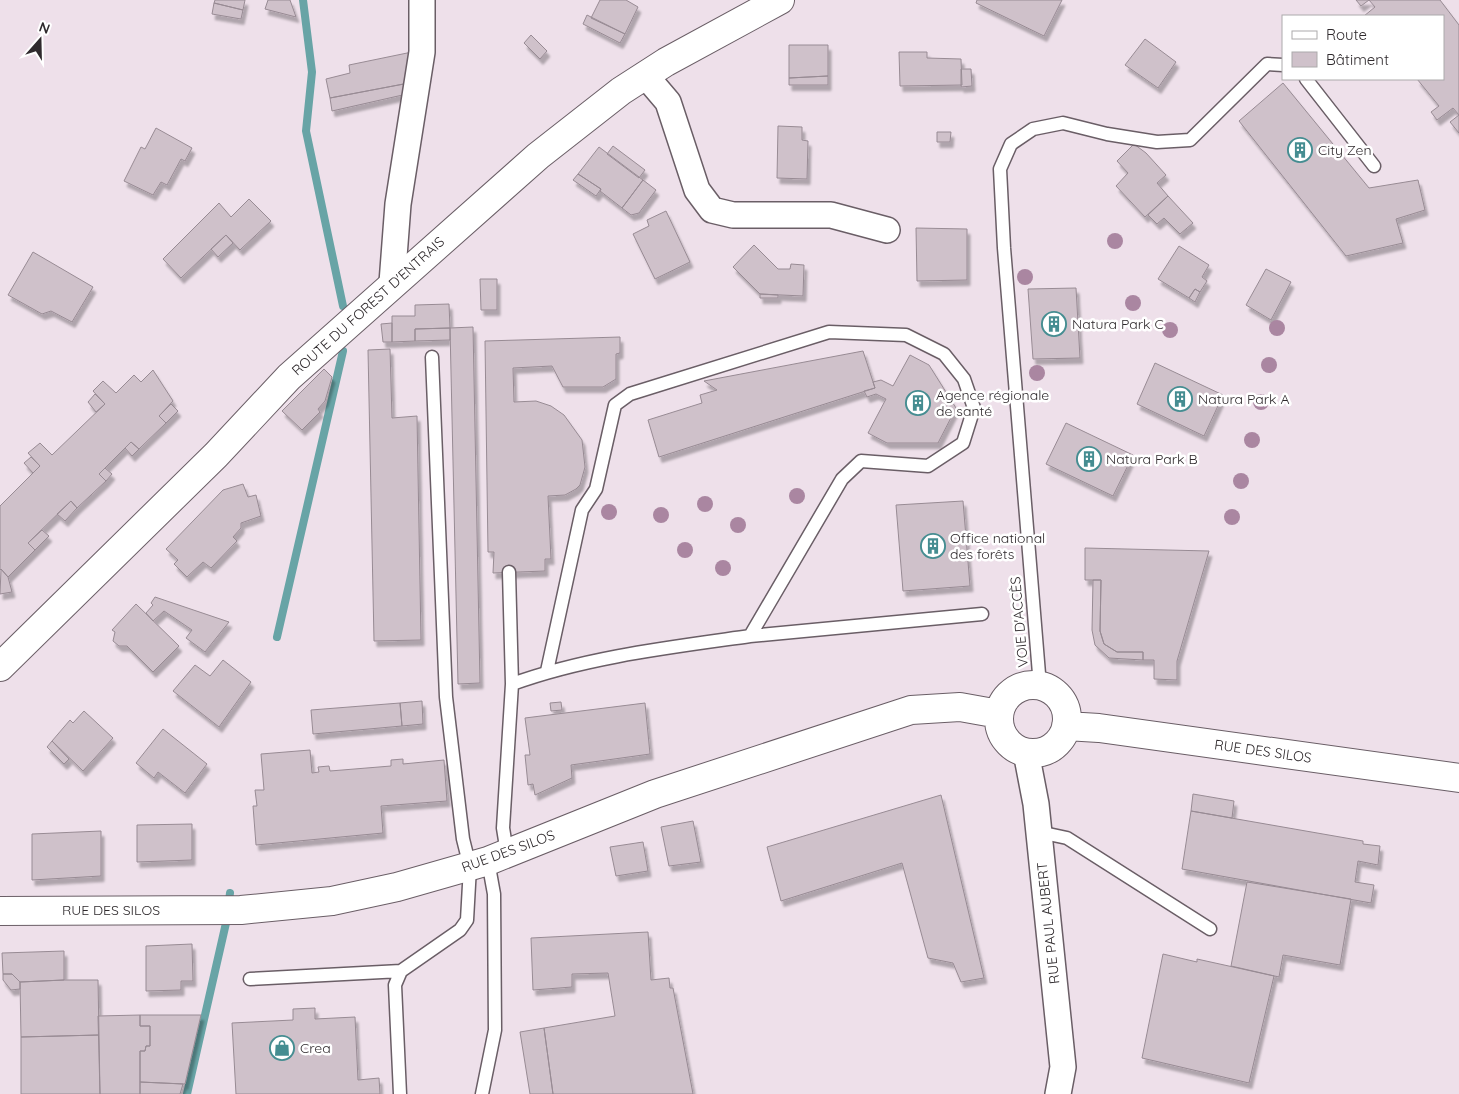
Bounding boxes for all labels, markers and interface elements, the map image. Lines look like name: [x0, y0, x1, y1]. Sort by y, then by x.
north arrow: [15, 15, 65, 65]
legend: [1282, 15, 1444, 80]
text: N: [37, 18, 52, 38]
text: Route: [1326, 25, 1367, 44]
text: Bâtiment: [1326, 50, 1389, 69]
building icon: City Zen: [1287, 137, 1313, 163]
place label: City Zen: [1318, 141, 1372, 159]
street label: ROUTE DU FOREST D'ENTRAIS: [288, 233, 448, 379]
building icon: Natura Park C: [1041, 311, 1067, 337]
place label: Natura Park C: [1072, 315, 1164, 333]
place label: Agence régionale de santé: [936, 386, 1049, 420]
building icon: Natura Park A: [1167, 386, 1193, 412]
building icon: Agence régionale de santé: [905, 390, 931, 416]
place label: Natura Park A: [1198, 390, 1289, 408]
building icon: Natura Park B: [1076, 446, 1102, 472]
place label: Natura Park B: [1106, 450, 1198, 468]
place label: Office national des forêts: [950, 529, 1045, 563]
building icon: Office national des forêts: [920, 533, 946, 559]
street label: VOIE D'ACCÈS: [1006, 576, 1032, 668]
street label: RUE DES SILOS: [1213, 735, 1313, 767]
street label: RUE DES SILOS: [459, 826, 557, 876]
street label: RUE PAUL AUBERT: [1033, 861, 1063, 985]
street label: RUE DES SILOS: [62, 901, 160, 919]
shop icon: Crea: [269, 1035, 295, 1061]
place label: Crea: [300, 1039, 331, 1057]

